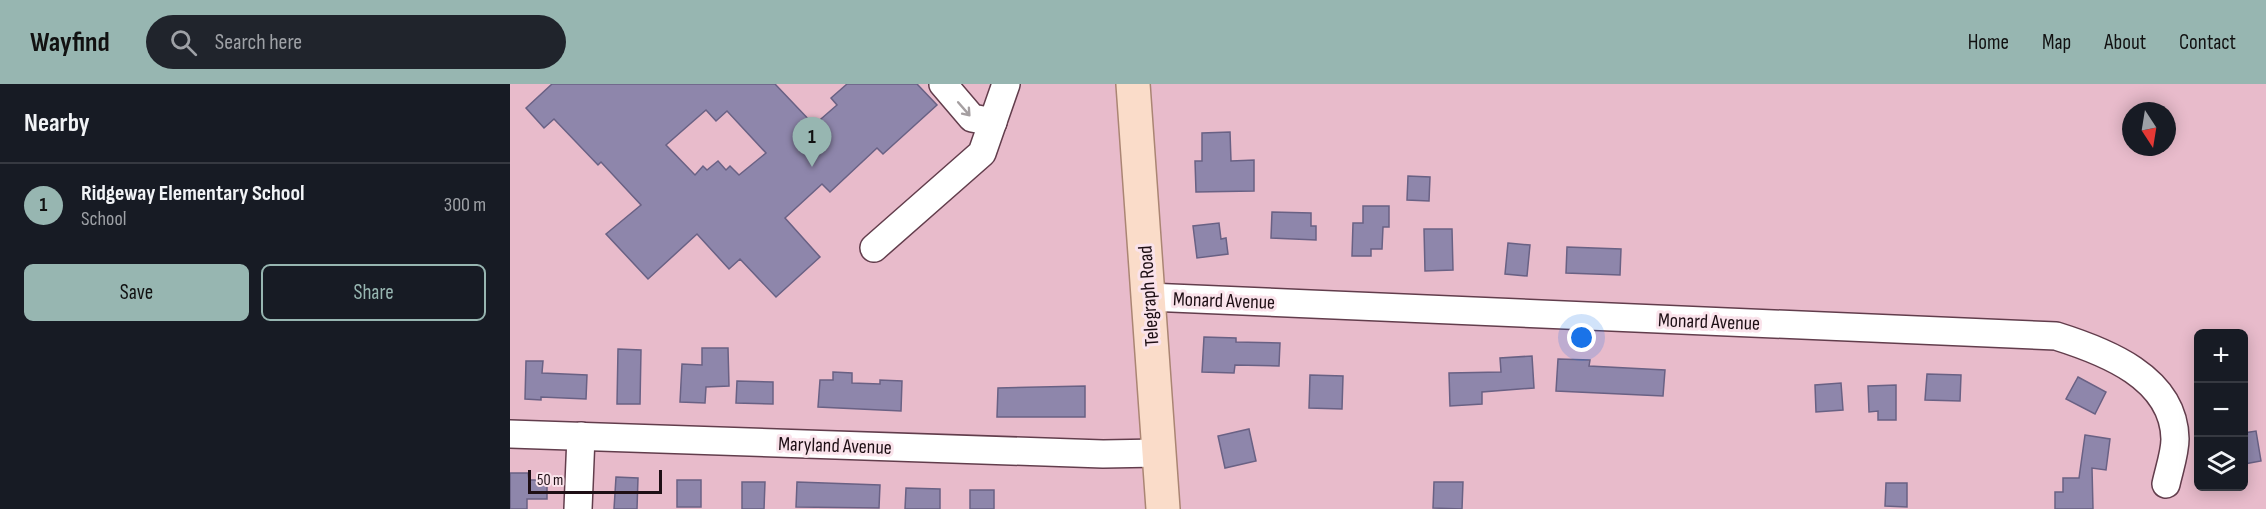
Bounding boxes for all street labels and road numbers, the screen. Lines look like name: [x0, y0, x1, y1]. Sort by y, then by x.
street label: Telegraph Road: [1134, 245, 1164, 347]
street label: Monard Avenue: [1172, 287, 1275, 315]
street label: Monard Avenue: [1657, 308, 1760, 336]
street label: Maryland Avenue: [778, 432, 892, 460]

